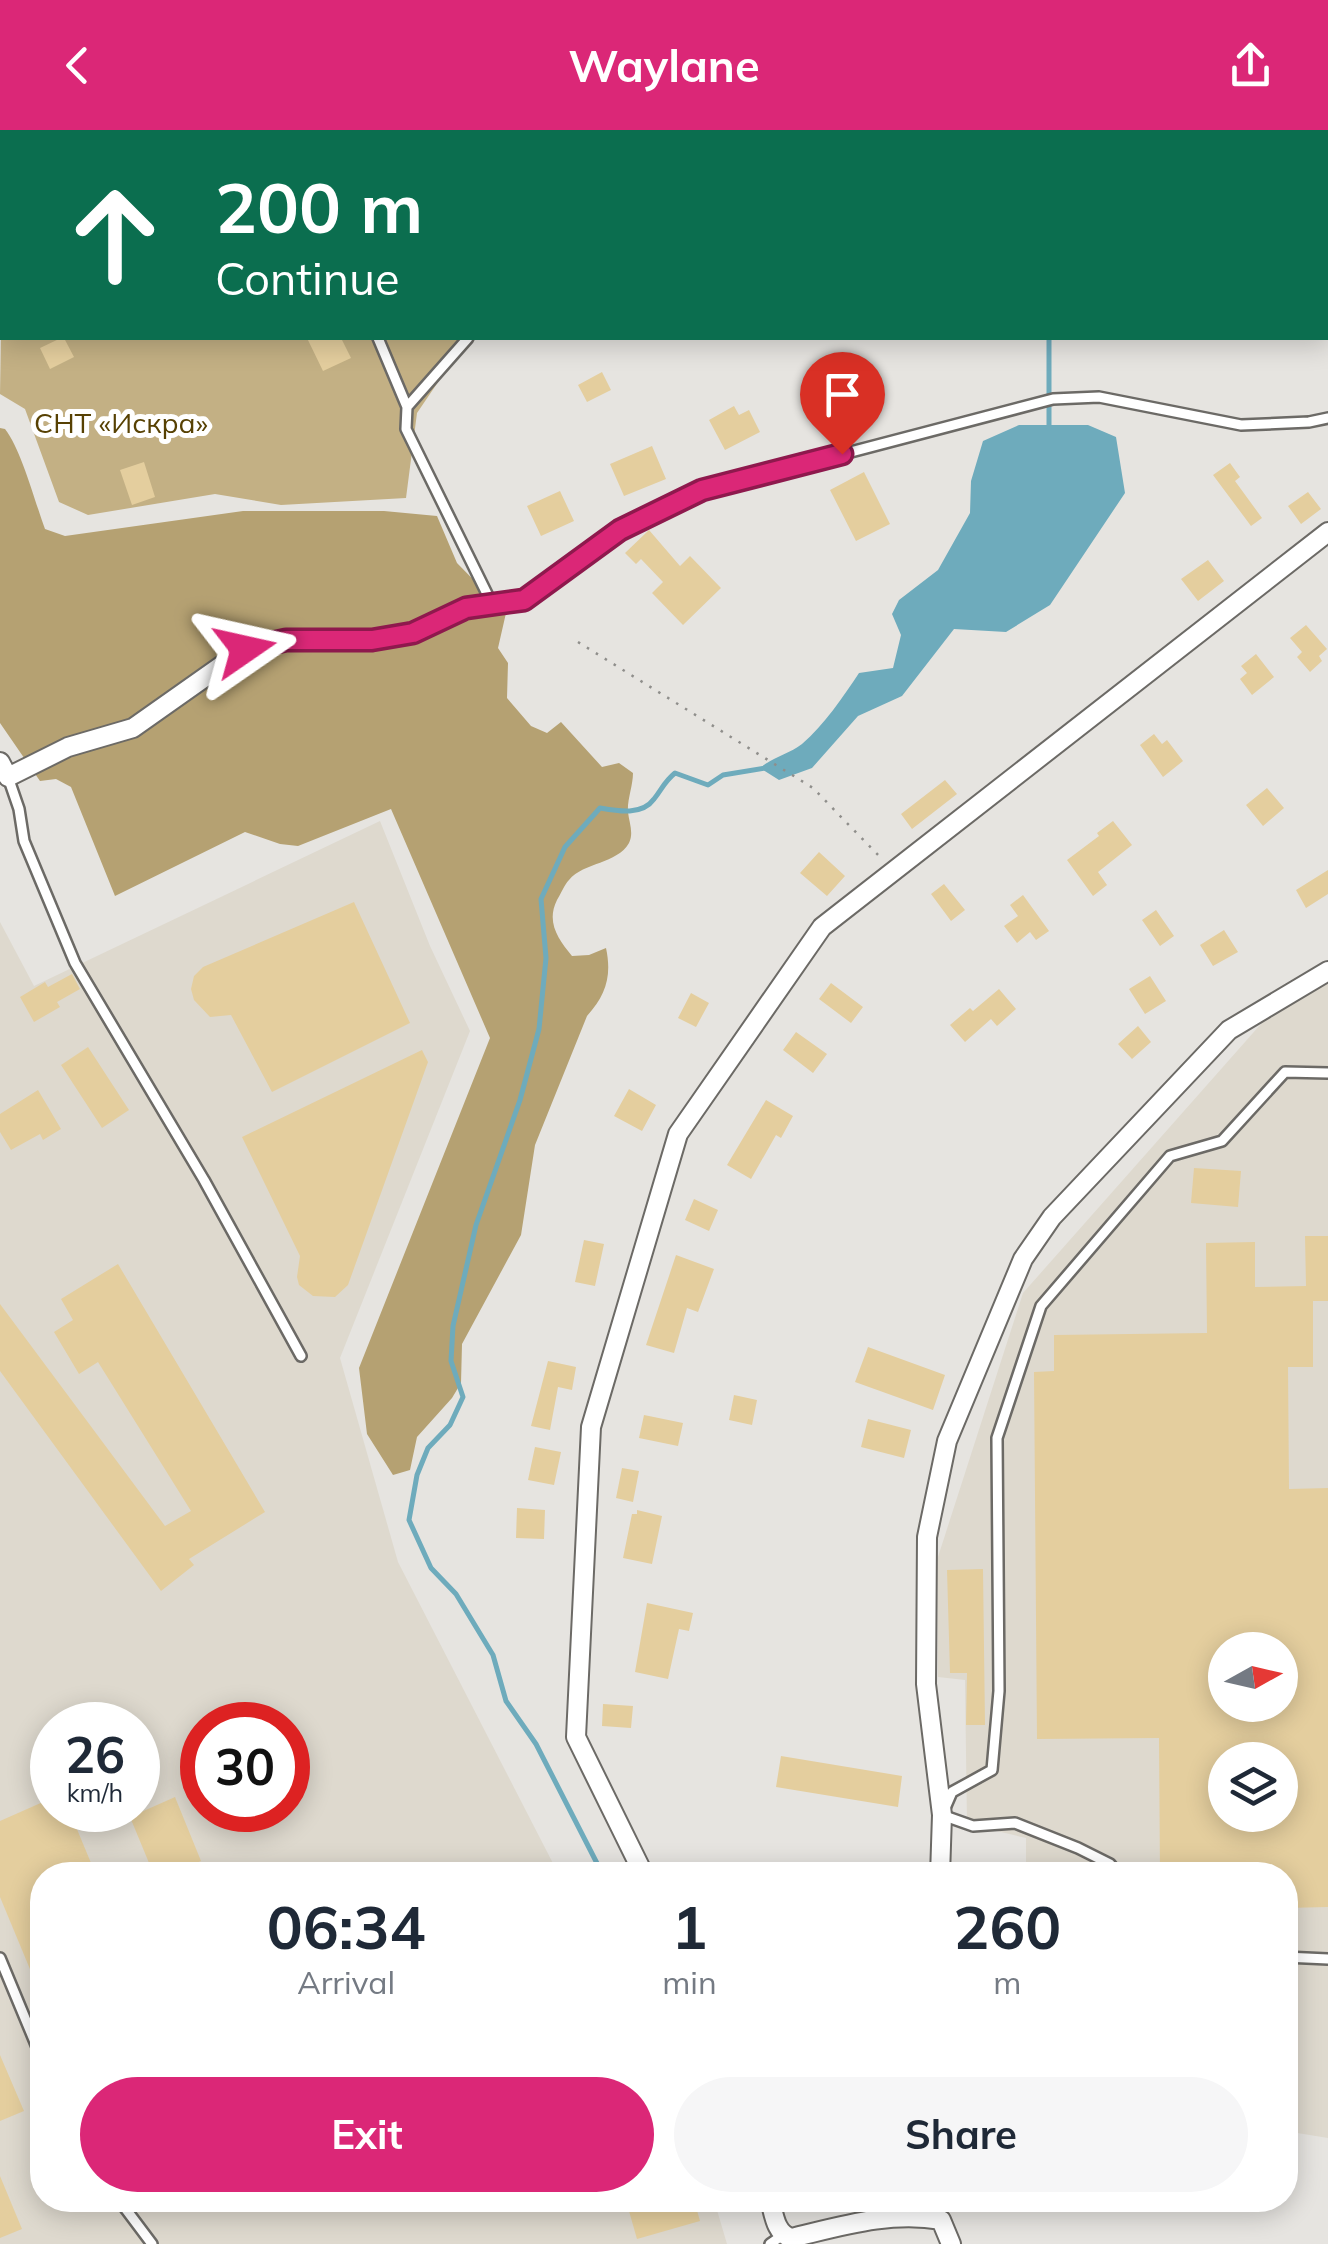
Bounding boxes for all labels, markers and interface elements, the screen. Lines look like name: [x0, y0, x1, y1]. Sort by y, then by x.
text: Waylane: [568, 37, 760, 93]
icon: back: [50, 38, 105, 93]
icon: share: [1223, 38, 1278, 93]
text: 200 m: [215, 163, 423, 251]
icon: ahead: [50, 170, 180, 300]
text: Continue: [215, 250, 400, 306]
pin: [800, 352, 885, 455]
icon: arrive: [815, 367, 870, 422]
park label: СНТ «Искра»: [34, 405, 208, 440]
position arrow: [193, 597, 297, 701]
north arrow: [1208, 1632, 1298, 1722]
map controls: [1208, 1632, 1298, 1832]
speed limit sign: 30: [180, 1702, 310, 1832]
text: 26: [65, 1723, 125, 1786]
button: layers: [1208, 1742, 1298, 1832]
text: km/h: [67, 1777, 123, 1808]
text: 06:34: [267, 1889, 426, 1964]
text: 1: [671, 1889, 707, 1964]
text: 260: [953, 1889, 1061, 1964]
text: Arrival: [297, 1962, 395, 2002]
text: min: [662, 1962, 717, 2002]
text: m: [993, 1962, 1021, 2002]
button: Exit: [80, 2077, 654, 2192]
button: Share: [674, 2077, 1248, 2192]

